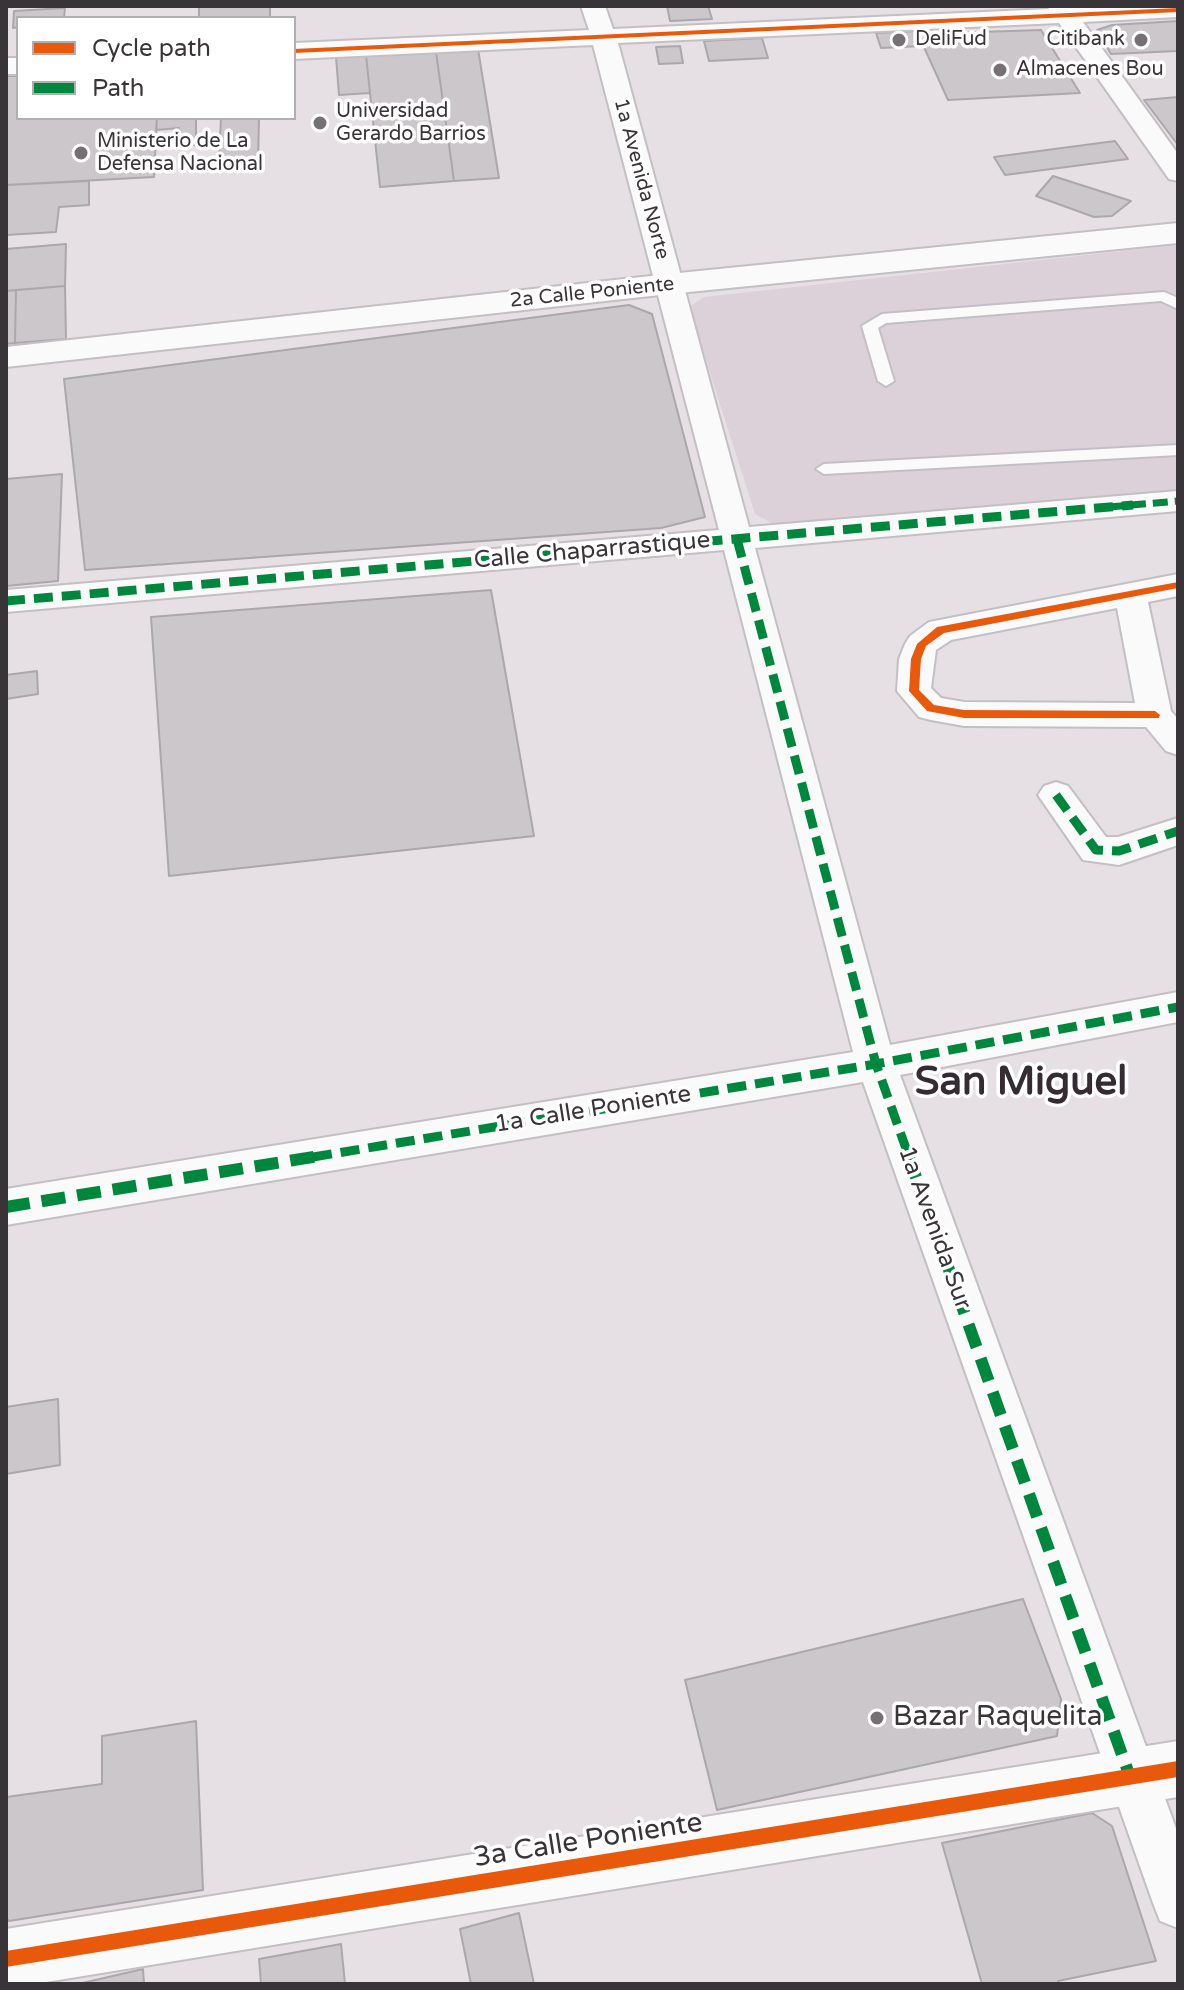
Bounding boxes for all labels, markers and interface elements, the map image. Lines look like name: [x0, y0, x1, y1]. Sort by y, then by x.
legend: [16, 16, 296, 120]
place label: DeliFud: [915, 28, 987, 52]
place label: Citibank: [1047, 28, 1125, 52]
marker: DeliFud: [890, 31, 908, 49]
marker: Citibank: [1132, 31, 1150, 49]
text: Cycle path: [92, 34, 211, 63]
place label: Almacenes Bou: [1016, 58, 1164, 82]
marker: Almacenes Bou: [991, 61, 1009, 79]
text: Path: [92, 74, 145, 103]
street label: 1a Avenida Norte: [608, 96, 674, 262]
place label: Universidad Gerardo Barrios: [336, 100, 486, 147]
marker: Universidad Gerardo Barrios: [311, 114, 329, 132]
place label: Ministerio de La Defensa Nacional: [97, 130, 263, 177]
marker: Ministerio de La Defensa Nacional: [72, 144, 90, 162]
street label: 2a Calle Poniente: [509, 272, 675, 314]
street label: Calle Chaparrastique: [473, 526, 711, 576]
district label: San Miguel: [915, 1059, 1127, 1107]
street label: 1a Calle Poniente: [493, 1080, 693, 1140]
street label: 1a Avenida Sur: [891, 1142, 977, 1314]
place label: Bazar Raquelita: [893, 1701, 1102, 1735]
marker: Bazar Raquelita: [868, 1709, 886, 1727]
street label: 3a Calle Poniente: [471, 1806, 705, 1876]

